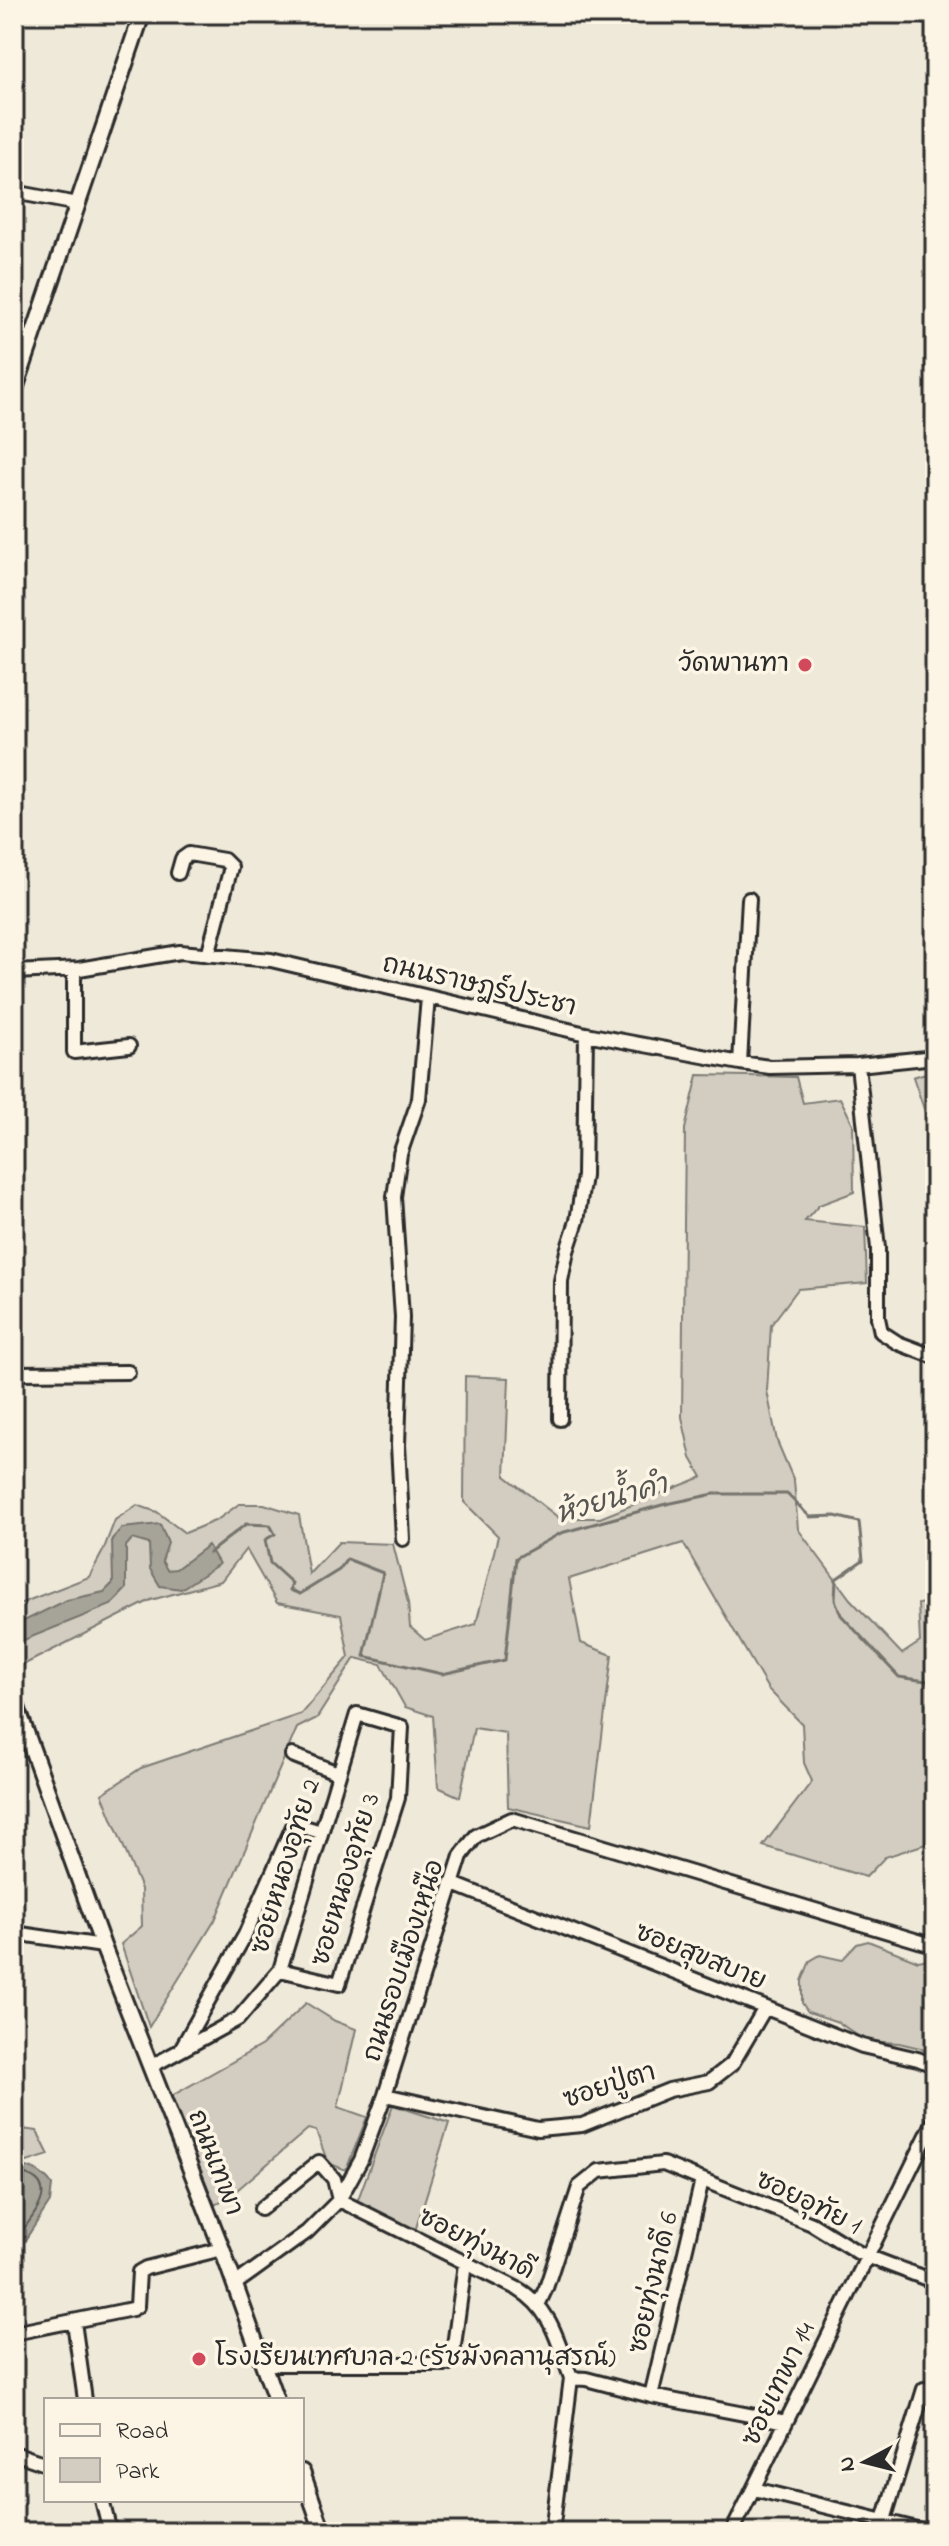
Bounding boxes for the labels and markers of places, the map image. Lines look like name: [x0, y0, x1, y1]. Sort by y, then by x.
place label: วัดพานทา: [679, 646, 789, 684]
marker: วัดพานทา: [796, 656, 814, 674]
place label: โรงเรียนเทศบาล 2 (รัชมังคลานุสรณ์): [215, 2340, 616, 2378]
marker: โรงเรียนเทศบาล 2 (รัชมังคลานุสรณ์): [190, 2350, 208, 2368]

